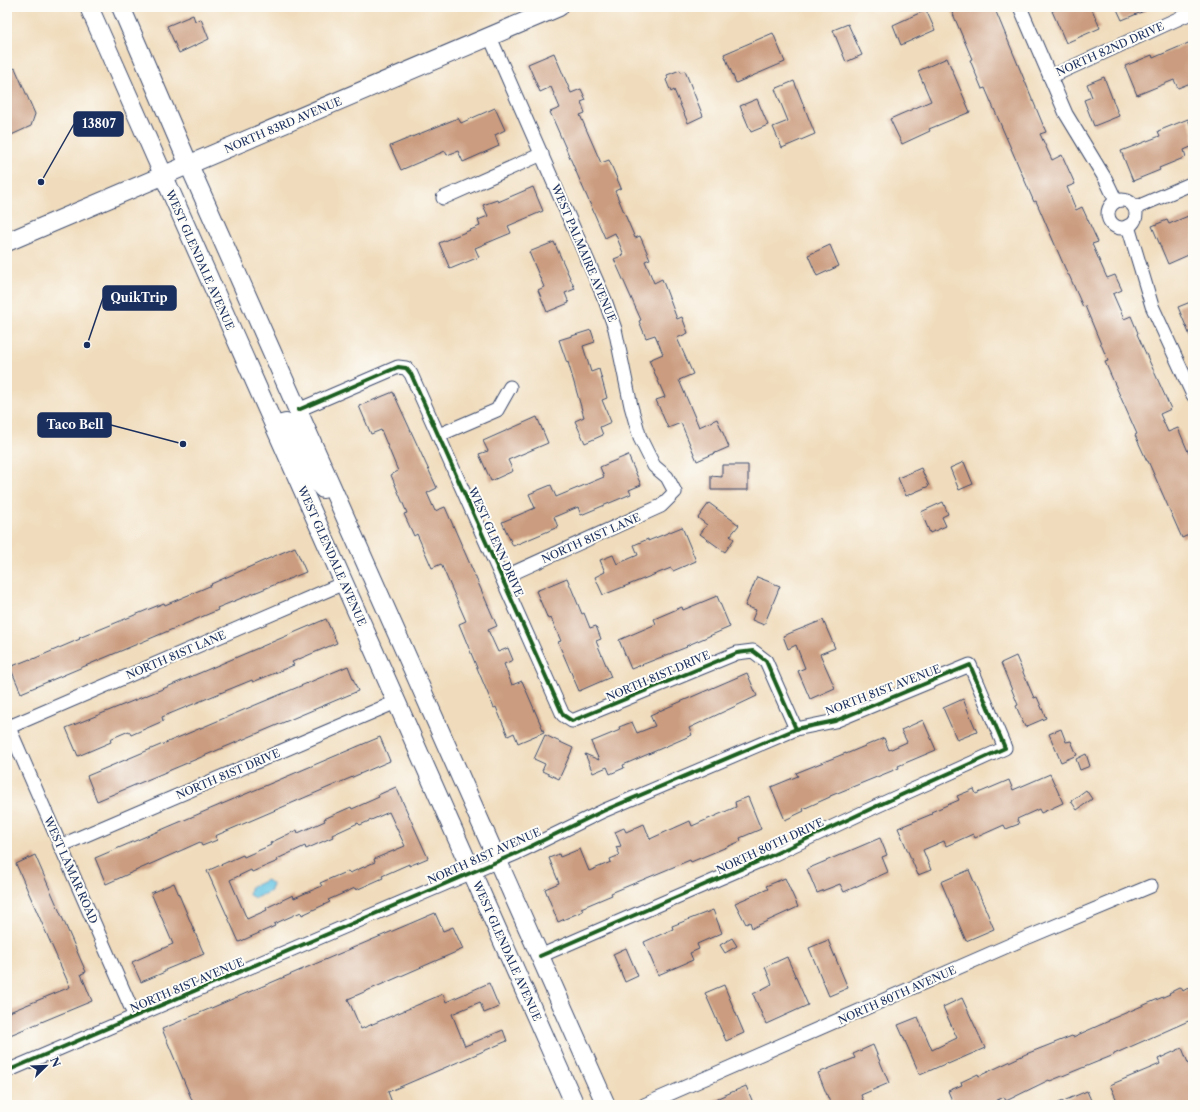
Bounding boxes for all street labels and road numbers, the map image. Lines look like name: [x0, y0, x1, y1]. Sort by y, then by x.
street label: NORTH 82ND DRIVE: [1054, 19, 1167, 79]
street label: NORTH 83RD AVENUE: [222, 94, 344, 156]
street label: WEST PALMAIRE AVENUE: [548, 181, 620, 324]
street label: WEST GLENDALE AVENUE: [162, 187, 237, 333]
street label: WEST GLENDALE AVENUE: [294, 483, 369, 629]
street label: WEST GLENN DRIVE: [465, 484, 527, 599]
street label: NORTH 81ST LANE: [539, 510, 643, 566]
street label: NORTH 81ST LANE: [124, 627, 228, 682]
street label: NORTH 81ST DRIVE: [604, 648, 712, 704]
street label: NORTH 81ST AVENUE: [823, 661, 943, 718]
street label: NORTH 81ST DRIVE: [174, 746, 282, 802]
street label: WEST LAMAR ROAD: [41, 813, 101, 926]
street label: NORTH 80TH DRIVE: [714, 815, 826, 877]
street label: NORTH 81ST AVENUE: [425, 825, 543, 887]
street label: WEST GLENDALE AVENUE: [469, 878, 544, 1024]
street label: NORTH 81ST AVENUE: [128, 954, 247, 1015]
street label: NORTH 80TH AVENUE: [836, 962, 959, 1027]

